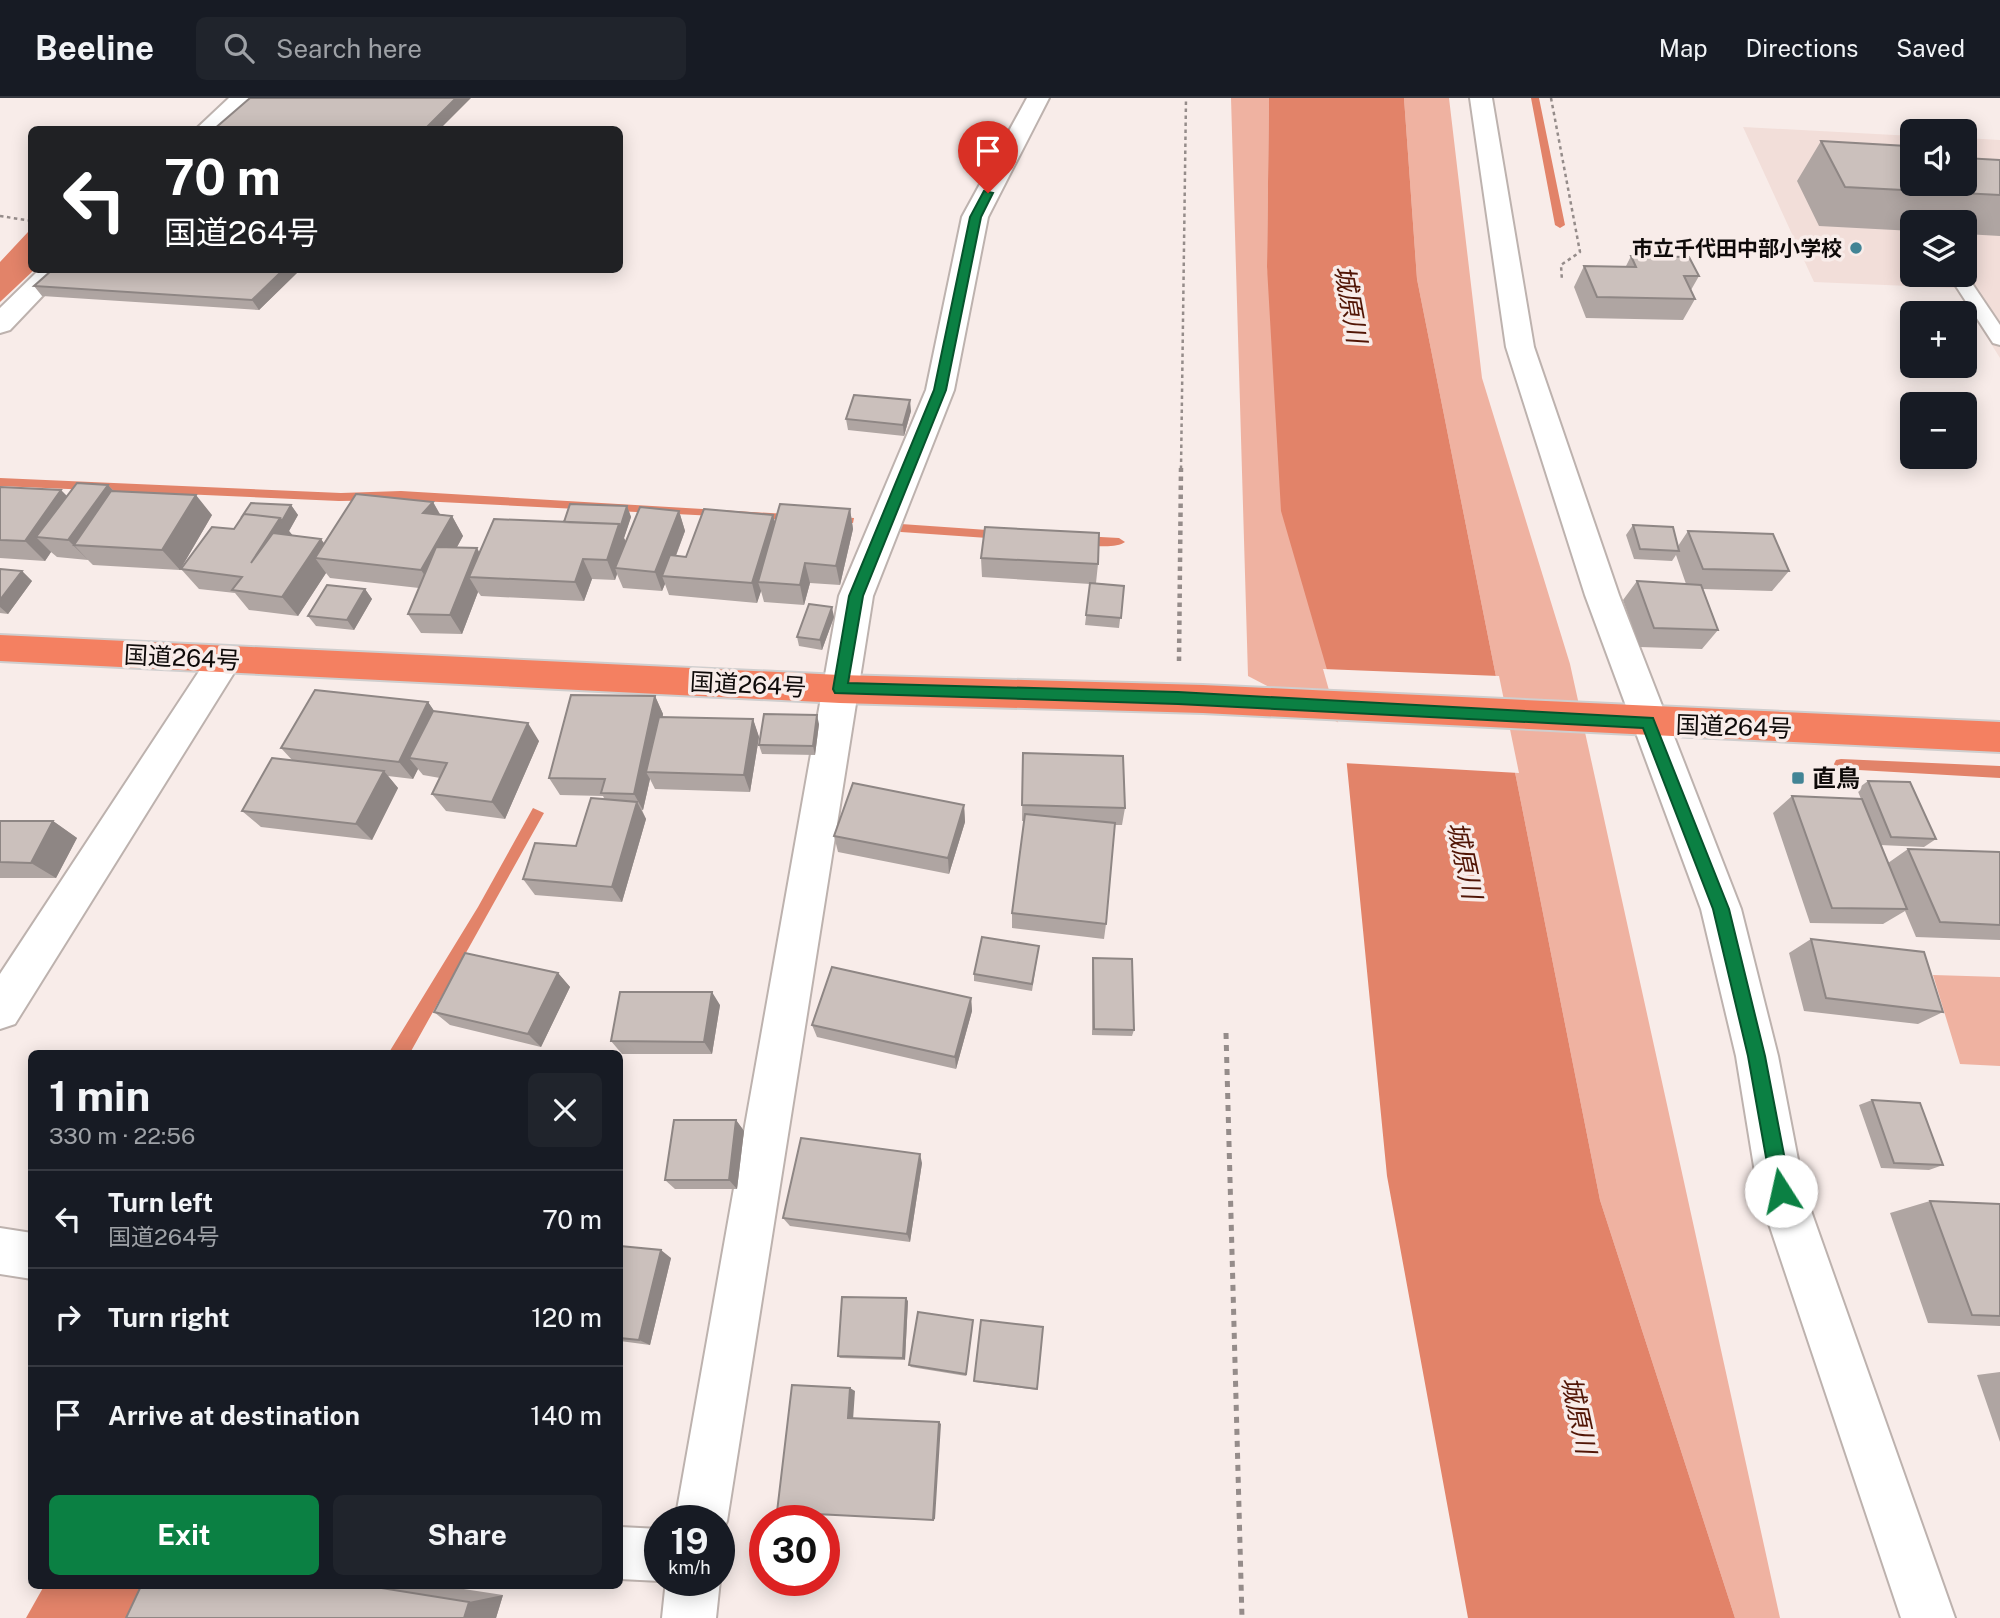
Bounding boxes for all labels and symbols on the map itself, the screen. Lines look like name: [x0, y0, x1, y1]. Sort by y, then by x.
pin: [958, 121, 1018, 193]
place label: 市立千代田中部小学校: [1632, 236, 1842, 261]
marker: 市立千代田中部小学校: [1848, 240, 1864, 256]
water label: 城原川: [1329, 263, 1374, 348]
street label: 国道264号: [123, 640, 241, 674]
street label: 国道264号: [689, 667, 807, 701]
street label: 国道264号: [1675, 710, 1793, 742]
place label: 直鳥: [1812, 764, 1860, 792]
marker: 直鳥: [1790, 770, 1806, 786]
water label: 城原川: [1442, 819, 1489, 904]
position arrow: [1744, 1154, 1818, 1228]
water label: 城原川: [1556, 1374, 1603, 1459]
speed limit sign: 30: [749, 1505, 840, 1596]

